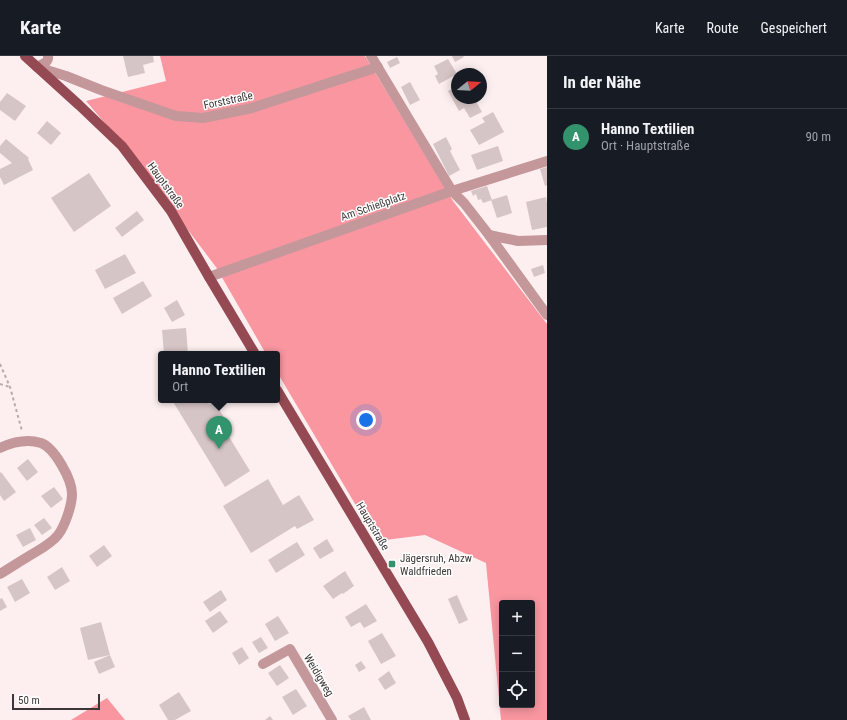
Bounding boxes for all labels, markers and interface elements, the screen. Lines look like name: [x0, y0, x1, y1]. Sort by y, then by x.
text: Karte: [20, 16, 61, 39]
text: Karte: [655, 20, 685, 36]
text: Route: [707, 20, 739, 36]
text: Gespeichert: [761, 20, 827, 36]
north arrow: [451, 68, 487, 104]
text: In der Nähe: [563, 72, 641, 92]
street label: Forststraße: [202, 89, 254, 112]
text: Hanno Textilien: [601, 120, 694, 138]
text: A: [572, 129, 580, 144]
text: 90 m: [805, 129, 831, 144]
text: Ort · Hauptstraße: [601, 138, 690, 153]
street label: Hauptstraße: [145, 160, 187, 211]
street label: Am Schießplatz: [339, 189, 408, 224]
popup: [158, 351, 280, 403]
text: Hanno Textilien: [172, 361, 266, 379]
text: Ort: [172, 379, 188, 394]
your location: [356, 410, 376, 430]
pin: A: [206, 416, 232, 449]
street label: Hauptstraße: [353, 500, 392, 553]
place label: Jägersruh, Abzw Waldfrieden: [400, 552, 472, 578]
marker: Jägersruh, Abzw Waldfrieden: [387, 559, 397, 569]
map controls: [499, 600, 535, 708]
button: +: [499, 600, 535, 636]
button: −: [499, 636, 535, 672]
street label: Weidigweg: [301, 652, 336, 699]
button: locate: [499, 672, 535, 708]
scale bar: [12, 692, 100, 711]
text: 50 m: [18, 694, 40, 707]

